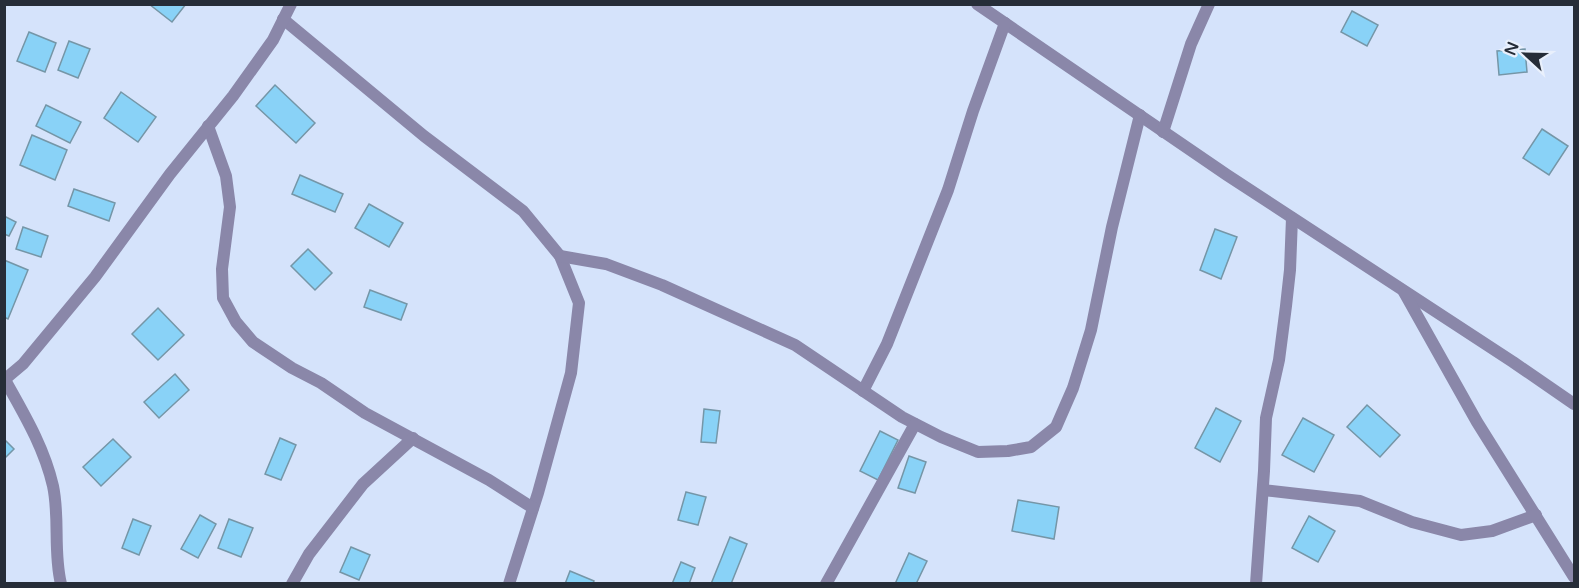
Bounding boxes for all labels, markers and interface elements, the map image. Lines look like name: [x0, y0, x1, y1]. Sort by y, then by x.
north arrow: [1495, 24, 1555, 84]
text: N: [1500, 39, 1524, 58]

